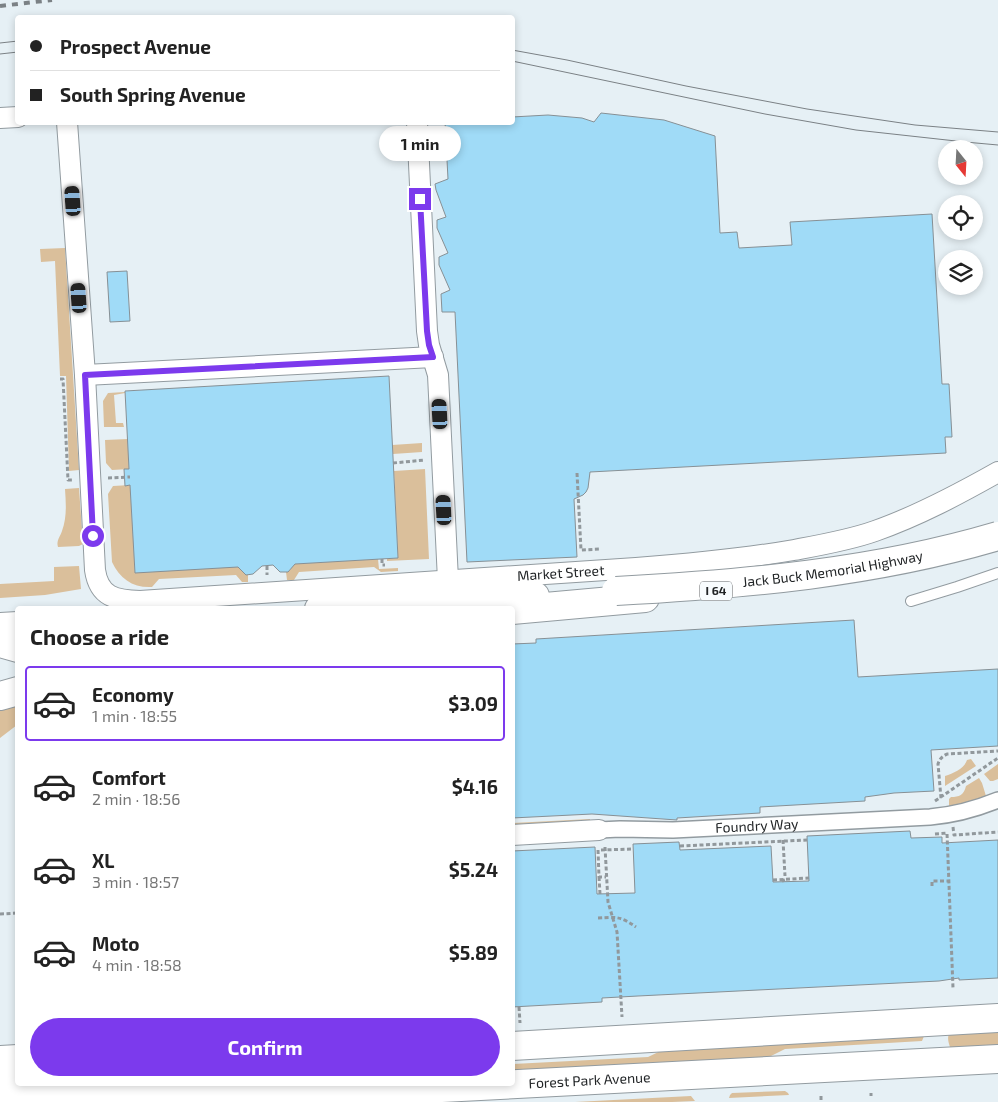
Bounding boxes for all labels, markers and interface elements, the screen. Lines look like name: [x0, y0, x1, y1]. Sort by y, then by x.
text: Prospect Avenue: [60, 35, 211, 58]
text: South Spring Avenue: [60, 83, 246, 106]
callout: 1 min: [379, 126, 461, 162]
text: 1 min: [401, 134, 439, 153]
north arrow: [938, 140, 982, 185]
map controls: [938, 140, 983, 295]
car: [64, 186, 81, 216]
route end: [409, 188, 431, 210]
button: locate: [938, 195, 983, 240]
button: layers: [938, 250, 983, 295]
car: [70, 283, 87, 313]
car: [431, 399, 448, 429]
car: [435, 495, 452, 525]
route start: [82, 525, 104, 547]
street label: Jack Buck Memorial Highway: [742, 546, 925, 590]
street label: Market Street: [517, 561, 605, 584]
road number: I 64: [700, 582, 732, 600]
text: Choose a ride: [30, 623, 169, 649]
icon: car: [32, 681, 77, 726]
text: Economy: [92, 683, 174, 706]
text: $3.09: [448, 692, 498, 715]
text: 1 min · 18:55: [92, 706, 177, 725]
icon: car: [32, 764, 77, 809]
text: Comfort: [92, 766, 166, 789]
text: $4.16: [452, 775, 498, 798]
text: 2 min · 18:56: [92, 789, 180, 808]
street label: Foundry Way: [715, 815, 799, 836]
icon: car: [32, 847, 77, 892]
text: XL: [92, 849, 114, 872]
text: $5.24: [449, 858, 498, 881]
text: 3 min · 18:57: [92, 872, 179, 891]
icon: car: [32, 930, 77, 975]
text: Moto: [92, 932, 140, 955]
text: $5.89: [449, 941, 498, 964]
text: 4 min · 18:58: [92, 955, 182, 974]
button: Confirm: [30, 1018, 500, 1076]
street label: Forest Park Avenue: [528, 1068, 651, 1091]

